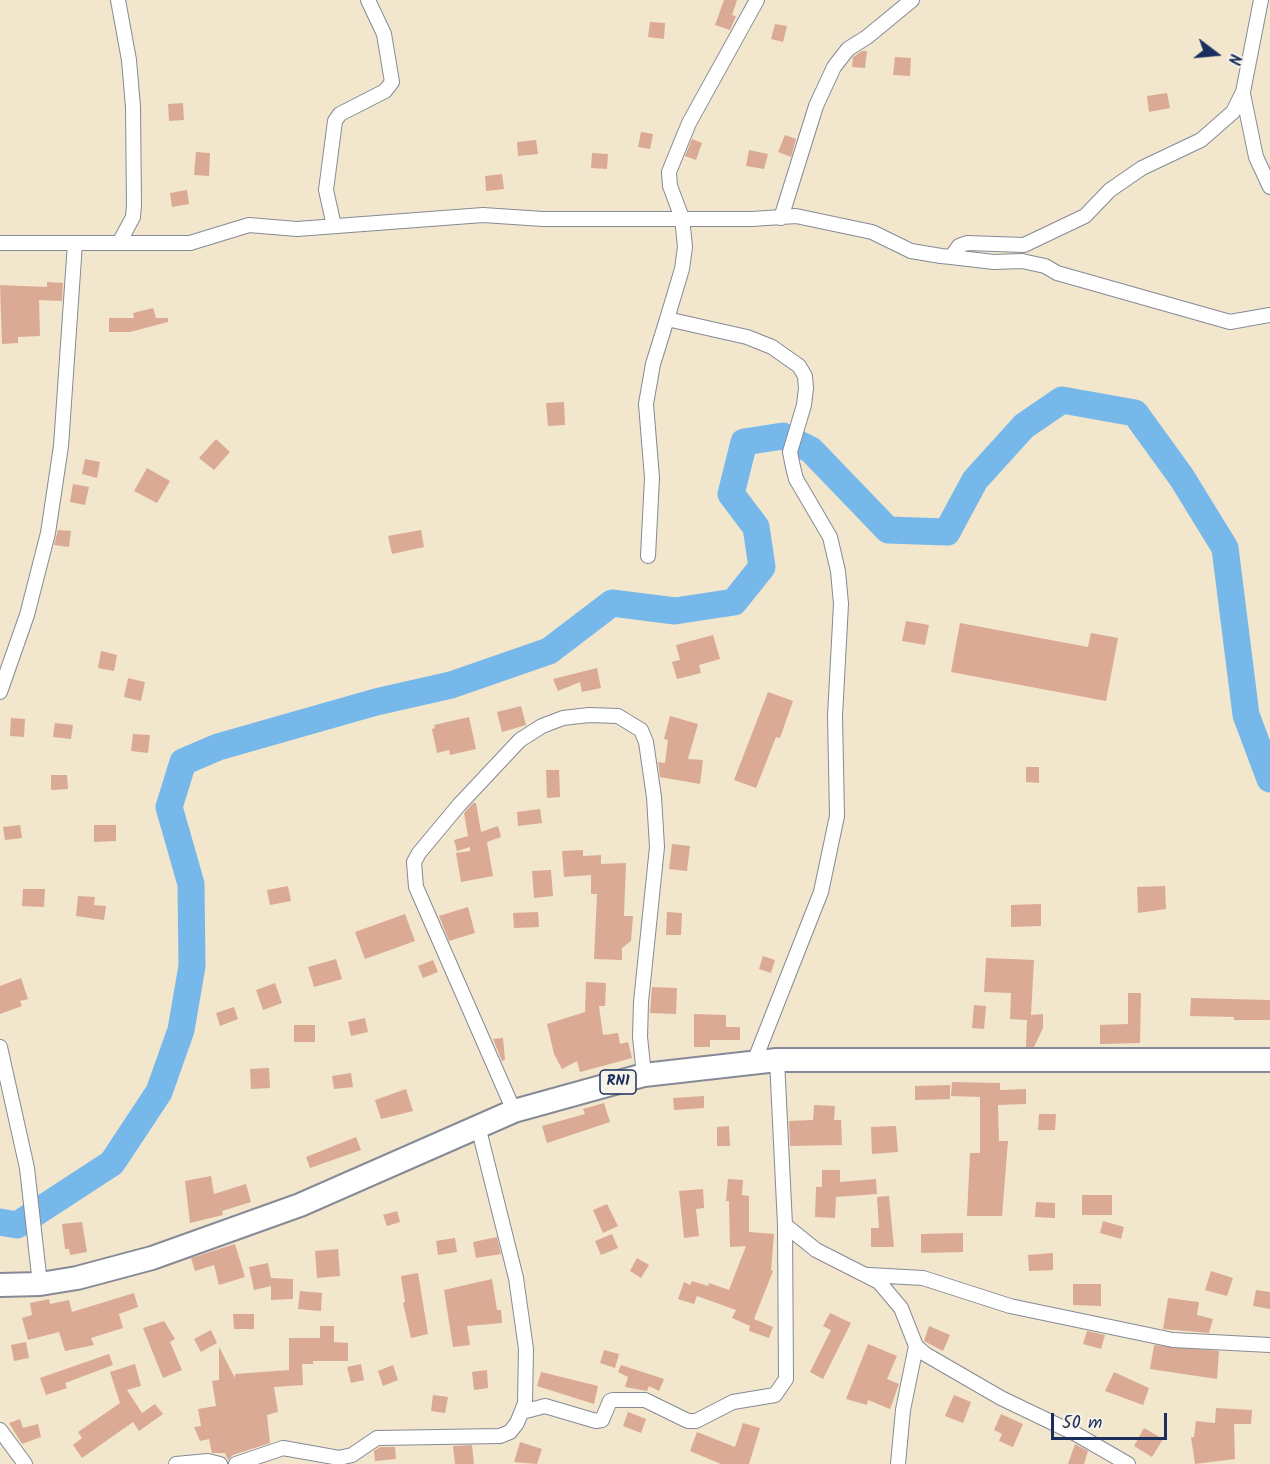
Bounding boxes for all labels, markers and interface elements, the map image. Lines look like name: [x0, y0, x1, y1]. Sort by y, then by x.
north arrow: [1186, 24, 1246, 84]
text: N: [1220, 51, 1247, 67]
road number: RN1: [600, 1070, 636, 1094]
scale bar: [1054, 1401, 1170, 1439]
text: 50 m: [1062, 1409, 1102, 1438]

